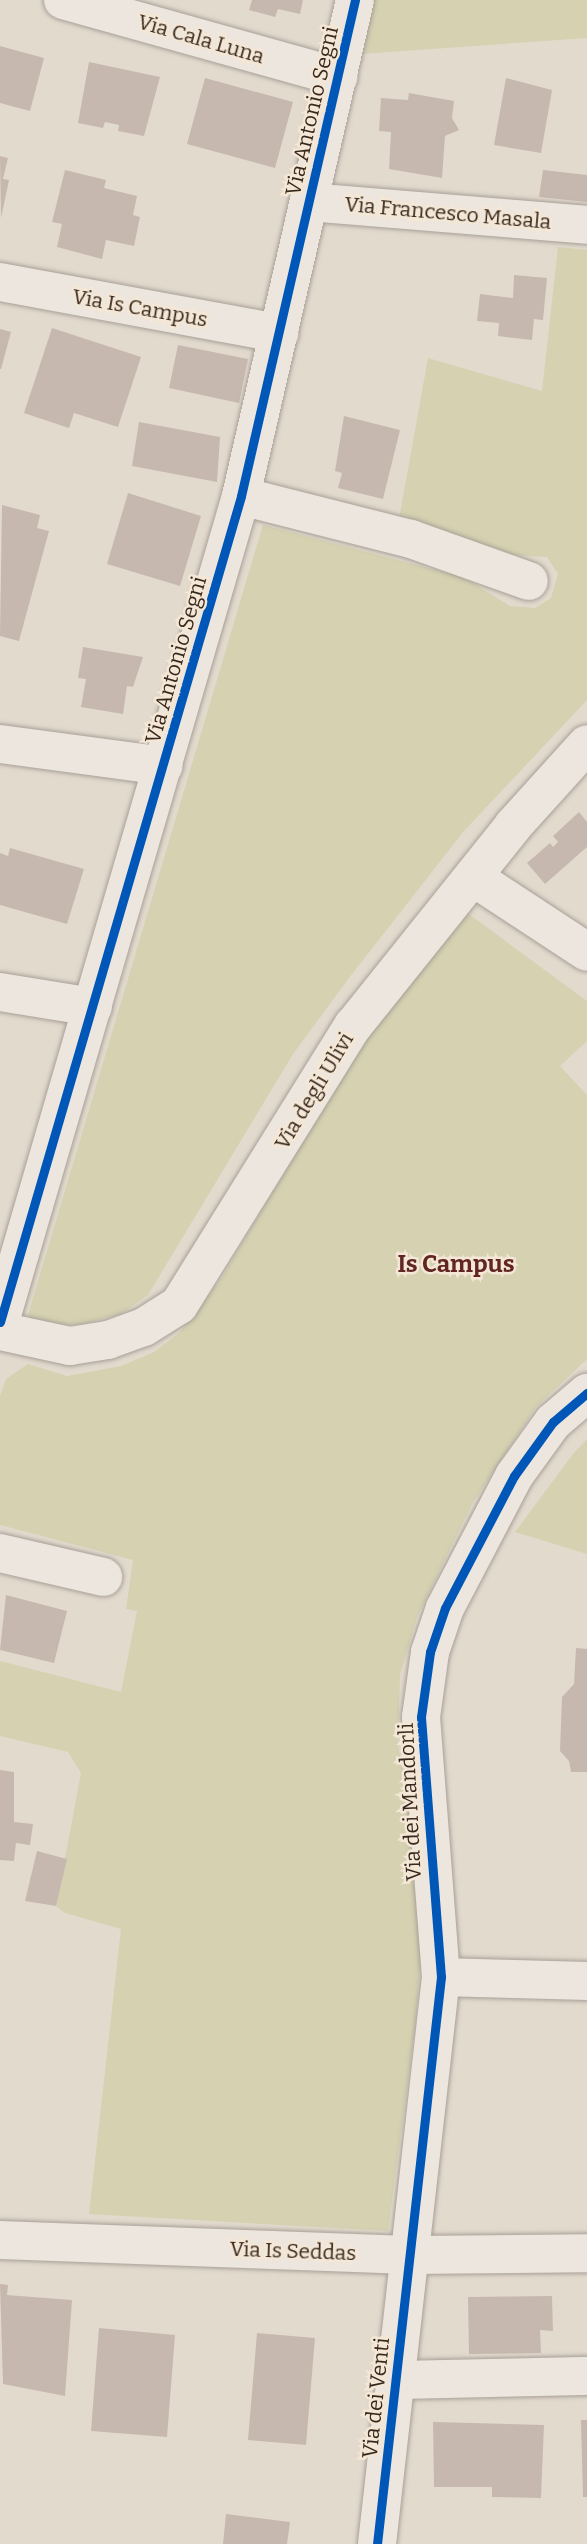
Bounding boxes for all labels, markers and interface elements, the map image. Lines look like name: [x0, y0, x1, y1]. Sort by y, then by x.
street label: Via Cala Luna: [135, 9, 267, 69]
street label: Via Antonio Segni: [280, 24, 344, 198]
street label: Via Francesco Masala: [344, 191, 552, 235]
street label: Via Is Campus: [70, 284, 210, 332]
street label: Via Antonio Segni: [140, 573, 212, 747]
street label: Via degli Ulivi: [269, 1028, 359, 1154]
district label: Is Campus: [397, 1251, 515, 1279]
street label: Via dei Mandorli: [393, 1722, 427, 1882]
street label: Via Is Seddas: [229, 2236, 357, 2266]
street label: Via dei Venti: [357, 2336, 395, 2460]

